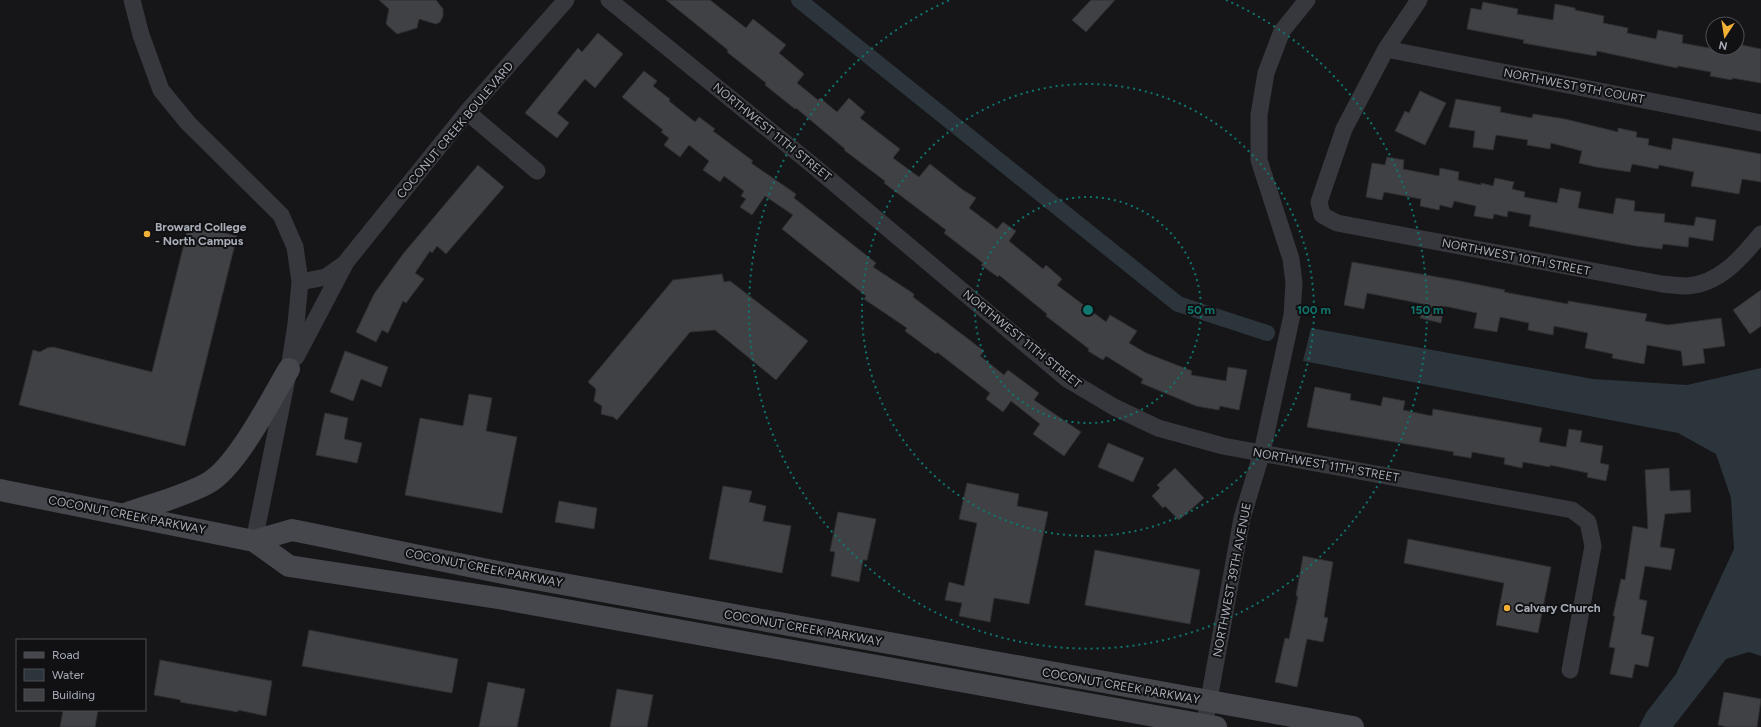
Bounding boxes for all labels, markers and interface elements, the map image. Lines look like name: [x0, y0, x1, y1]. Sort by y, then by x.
north arrow: [1705, 16, 1745, 56]
text: N: [1718, 38, 1729, 53]
street label: COCONUT CREEK BOULEVARD: [394, 59, 516, 201]
street label: NORTHWEST 9TH COURT: [1502, 65, 1646, 107]
street label: NORTHWEST 11TH STREET: [710, 80, 834, 184]
place label: Broward College - North Campus: [155, 220, 247, 248]
marker: Broward College - North Campus: [142, 229, 152, 239]
street label: NORTHWEST 10TH STREET: [1441, 236, 1592, 278]
street label: NORTHWEST 11TH STREET: [960, 287, 1084, 391]
centre of rings: [1081, 303, 1095, 317]
text: 50 m: [1187, 303, 1215, 317]
text: 100 m: [1297, 303, 1331, 317]
text: 150 m: [1410, 303, 1444, 317]
street label: NORTHWEST 11TH STREET: [1252, 445, 1401, 485]
street label: COCONUT CREEK PARKWAY: [47, 493, 208, 537]
street label: NORTHWEST 39TH AVENUE: [1210, 502, 1254, 658]
street label: COCONUT CREEK PARKWAY: [404, 546, 565, 590]
place label: Calvary Church: [1515, 601, 1601, 615]
marker: Calvary Church: [1502, 603, 1512, 613]
street label: COCONUT CREEK PARKWAY: [723, 607, 884, 649]
legend: [16, 639, 146, 711]
text: Road: [52, 648, 80, 662]
street label: COCONUT CREEK PARKWAY: [1041, 665, 1202, 707]
text: Water: [52, 668, 84, 682]
text: Building: [52, 688, 95, 702]

